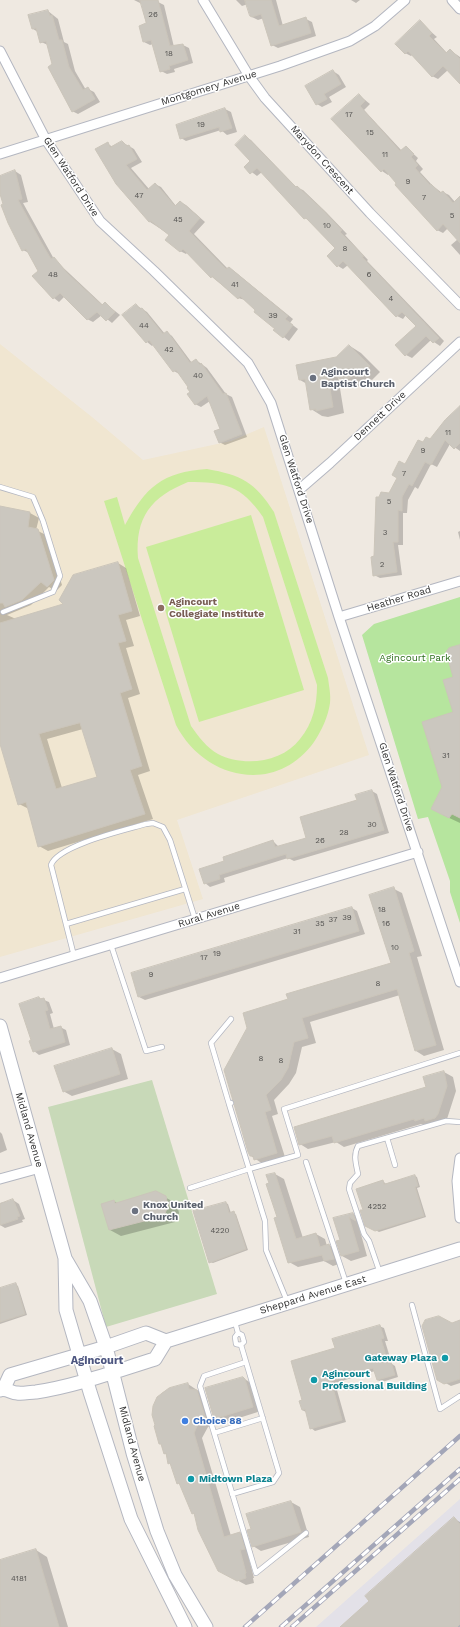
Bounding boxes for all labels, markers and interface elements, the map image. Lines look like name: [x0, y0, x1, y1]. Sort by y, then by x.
house number: 26: [148, 10, 158, 20]
house number: 18: [165, 49, 173, 59]
street label: Montgomery Avenue: [160, 68, 258, 108]
house number: 17: [345, 110, 353, 120]
house number: 19: [197, 120, 205, 130]
street label: Marydon Crescent: [288, 123, 356, 197]
house number: 15: [366, 128, 374, 138]
street label: Glen Watford Drive: [41, 135, 101, 219]
house number: 11: [382, 150, 388, 160]
house number: 9: [406, 177, 410, 187]
house number: 47: [135, 191, 143, 201]
house number: 7: [422, 193, 426, 203]
house number: 5: [450, 211, 454, 221]
house number: 45: [173, 215, 183, 225]
house number: 10: [323, 221, 331, 231]
house number: 8: [343, 244, 347, 254]
house number: 48: [48, 270, 58, 280]
house number: 6: [367, 270, 371, 280]
house number: 41: [231, 280, 239, 290]
house number: 4: [389, 294, 393, 304]
house number: 39: [268, 311, 278, 321]
house number: 44: [139, 321, 149, 331]
house number: 42: [164, 345, 174, 355]
place label: Agincourt Baptist Church: [321, 366, 395, 390]
house number: 40: [193, 371, 203, 381]
marker: Agincourt Baptist Church: [308, 373, 318, 383]
street label: Dennett Drive: [351, 389, 409, 443]
house number: 11: [445, 428, 451, 438]
street label: Glen Watford Drive: [276, 433, 316, 525]
house number: 9: [421, 446, 425, 456]
house number: 7: [402, 469, 406, 479]
house number: 5: [387, 497, 391, 507]
house number: 3: [383, 528, 387, 538]
house number: 2: [380, 560, 384, 570]
street label: Heather Road: [365, 584, 433, 614]
place label: Agincourt Collegiate Institute: [169, 596, 264, 620]
marker: Agincourt Collegiate Institute: [156, 603, 166, 613]
park label: Agincourt Park: [379, 652, 451, 664]
street label: Glen Watford Drive: [376, 741, 416, 833]
house number: 31: [442, 751, 450, 761]
house number: 30: [367, 820, 377, 830]
house number: 28: [339, 828, 349, 838]
house number: 26: [315, 836, 325, 846]
street label: Rural Avenue: [177, 900, 241, 930]
house number: 18: [378, 905, 386, 915]
house number: 39: [342, 913, 352, 923]
house number: 37: [329, 915, 337, 925]
house number: 35: [315, 919, 325, 929]
house number: 16: [382, 919, 390, 929]
house number: 31: [293, 927, 301, 937]
house number: 10: [391, 943, 399, 953]
house number: 19: [213, 949, 221, 959]
house number: 17: [200, 953, 208, 963]
house number: 9: [149, 970, 153, 980]
house number: 8: [376, 979, 380, 989]
house number: 8: [259, 1054, 263, 1064]
house number: 8: [279, 1056, 283, 1066]
street label: Midland Avenue: [13, 1091, 45, 1169]
place label: Knox United Church: [143, 1199, 203, 1222]
house number: 4252: [368, 1202, 386, 1212]
marker: Knox United Church: [130, 1206, 140, 1216]
house number: 4220: [210, 1226, 230, 1236]
street label: Sheppard Avenue East: [258, 1273, 368, 1317]
place label: Gateway Plaza: [364, 1352, 437, 1364]
marker: Gateway Plaza: [440, 1353, 450, 1363]
district label: Agincourt: [71, 1354, 123, 1368]
place label: Agincourt Professional Building: [322, 1368, 427, 1392]
marker: Agincourt Professional Building: [309, 1375, 319, 1385]
street label: Midland Avenue: [116, 1405, 148, 1483]
place label: Choice 88: [193, 1415, 242, 1427]
marker: Choice 88: [180, 1416, 190, 1426]
place label: Midtown Plaza: [199, 1473, 272, 1485]
marker: Midtown Plaza: [186, 1474, 196, 1484]
house number: 4181: [11, 1574, 27, 1584]

